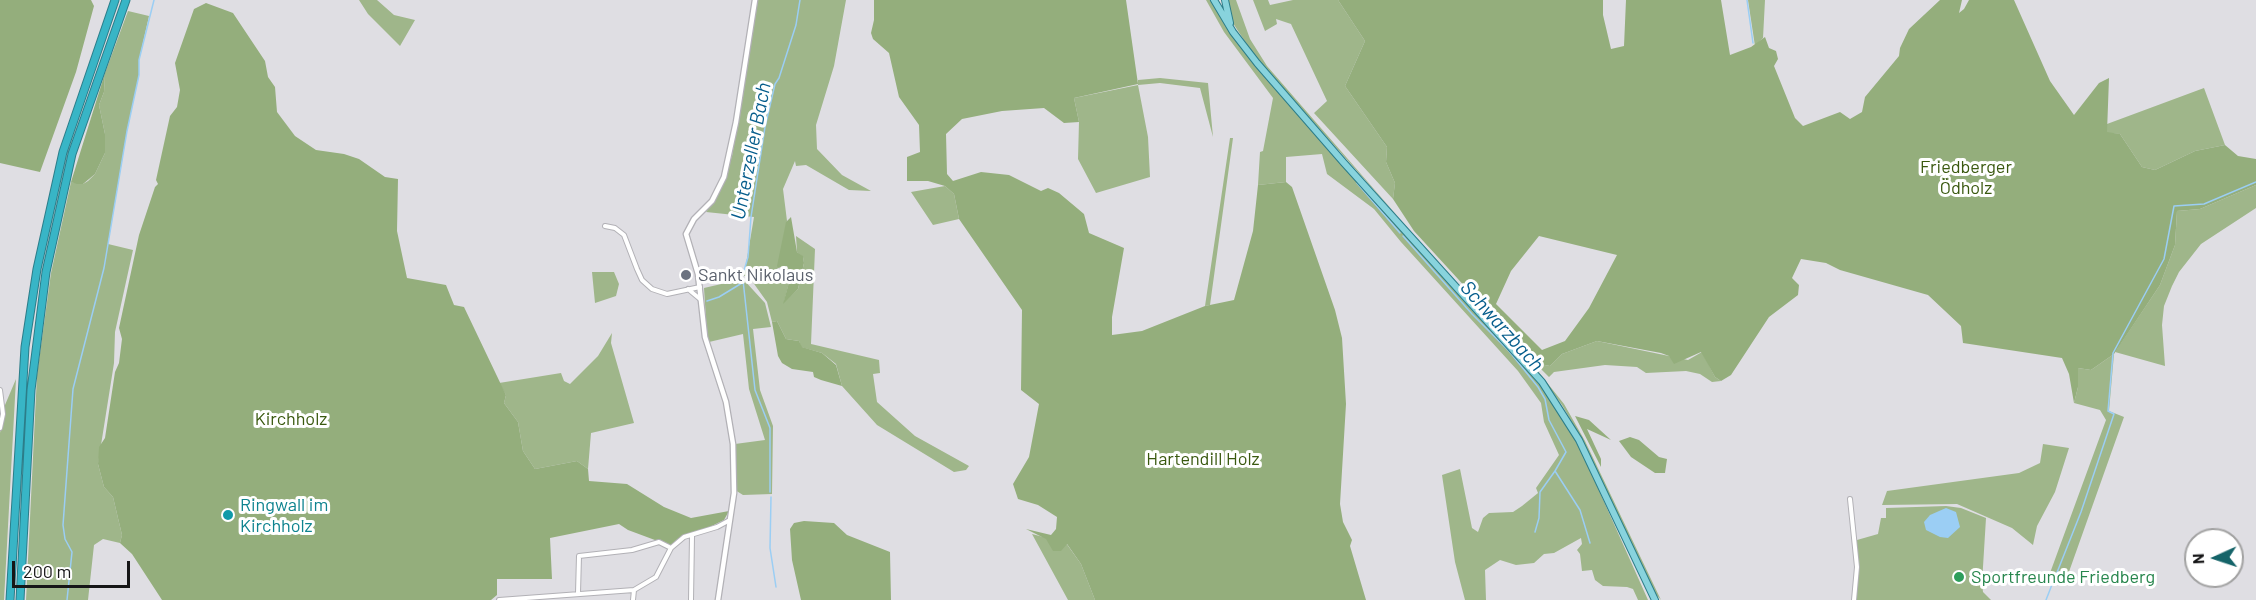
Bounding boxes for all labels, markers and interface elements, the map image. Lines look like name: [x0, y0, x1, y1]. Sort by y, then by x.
water label: Unterzeller Bach: [726, 80, 776, 222]
park label: Friedberger Ödholz: [1920, 156, 2012, 198]
place label: Sankt Nikolaus: [698, 264, 813, 286]
marker: Sankt Nikolaus: [679, 268, 693, 282]
water label: Schwarzbach: [1455, 276, 1549, 376]
park label: Kirchholz: [255, 408, 327, 430]
park label: Hartendill Holz: [1146, 448, 1260, 470]
place label: Ringwall im Kirchholz: [240, 494, 328, 536]
marker: Ringwall im Kirchholz: [221, 508, 235, 522]
north arrow: [2184, 528, 2244, 588]
scale bar: [15, 549, 134, 587]
text: N: [2188, 553, 2207, 565]
text: 200 m: [23, 560, 71, 582]
place label: Sportfreunde Friedberg: [1971, 566, 2155, 588]
marker: Sportfreunde Friedberg: [1952, 570, 1966, 584]

